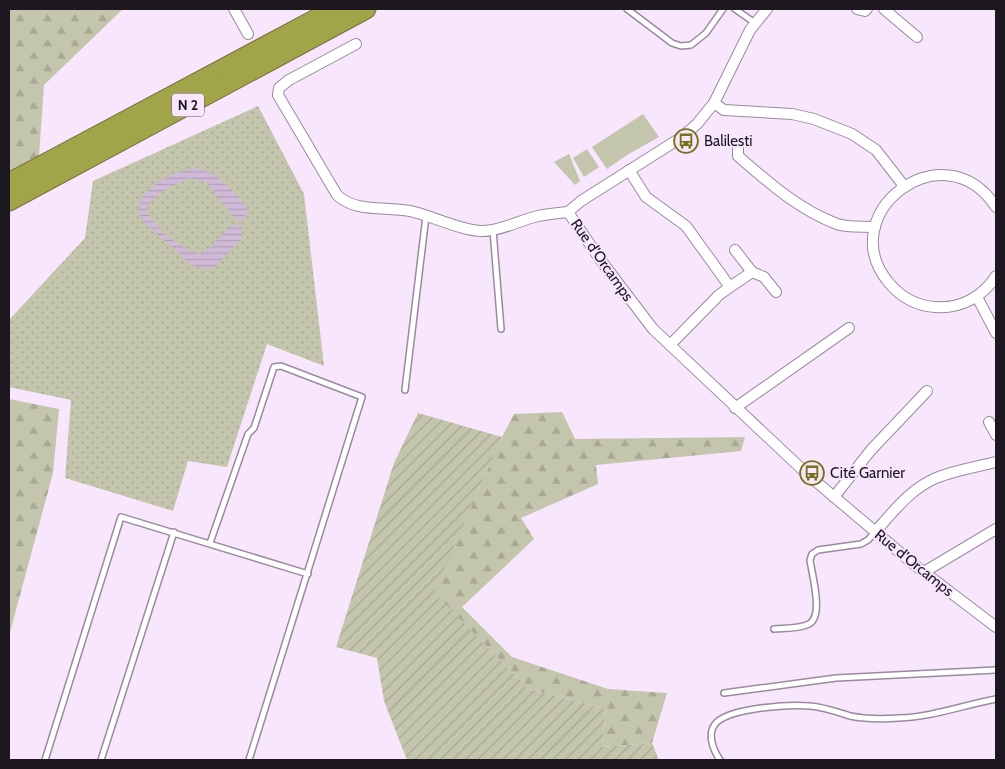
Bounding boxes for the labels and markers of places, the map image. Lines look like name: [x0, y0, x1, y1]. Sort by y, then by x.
bus stop icon: Balilesti: [673, 128, 699, 154]
place label: Balilesti: [704, 132, 752, 150]
bus stop icon: Cité Garnier: [799, 460, 825, 486]
place label: Cité Garnier: [830, 464, 905, 482]

